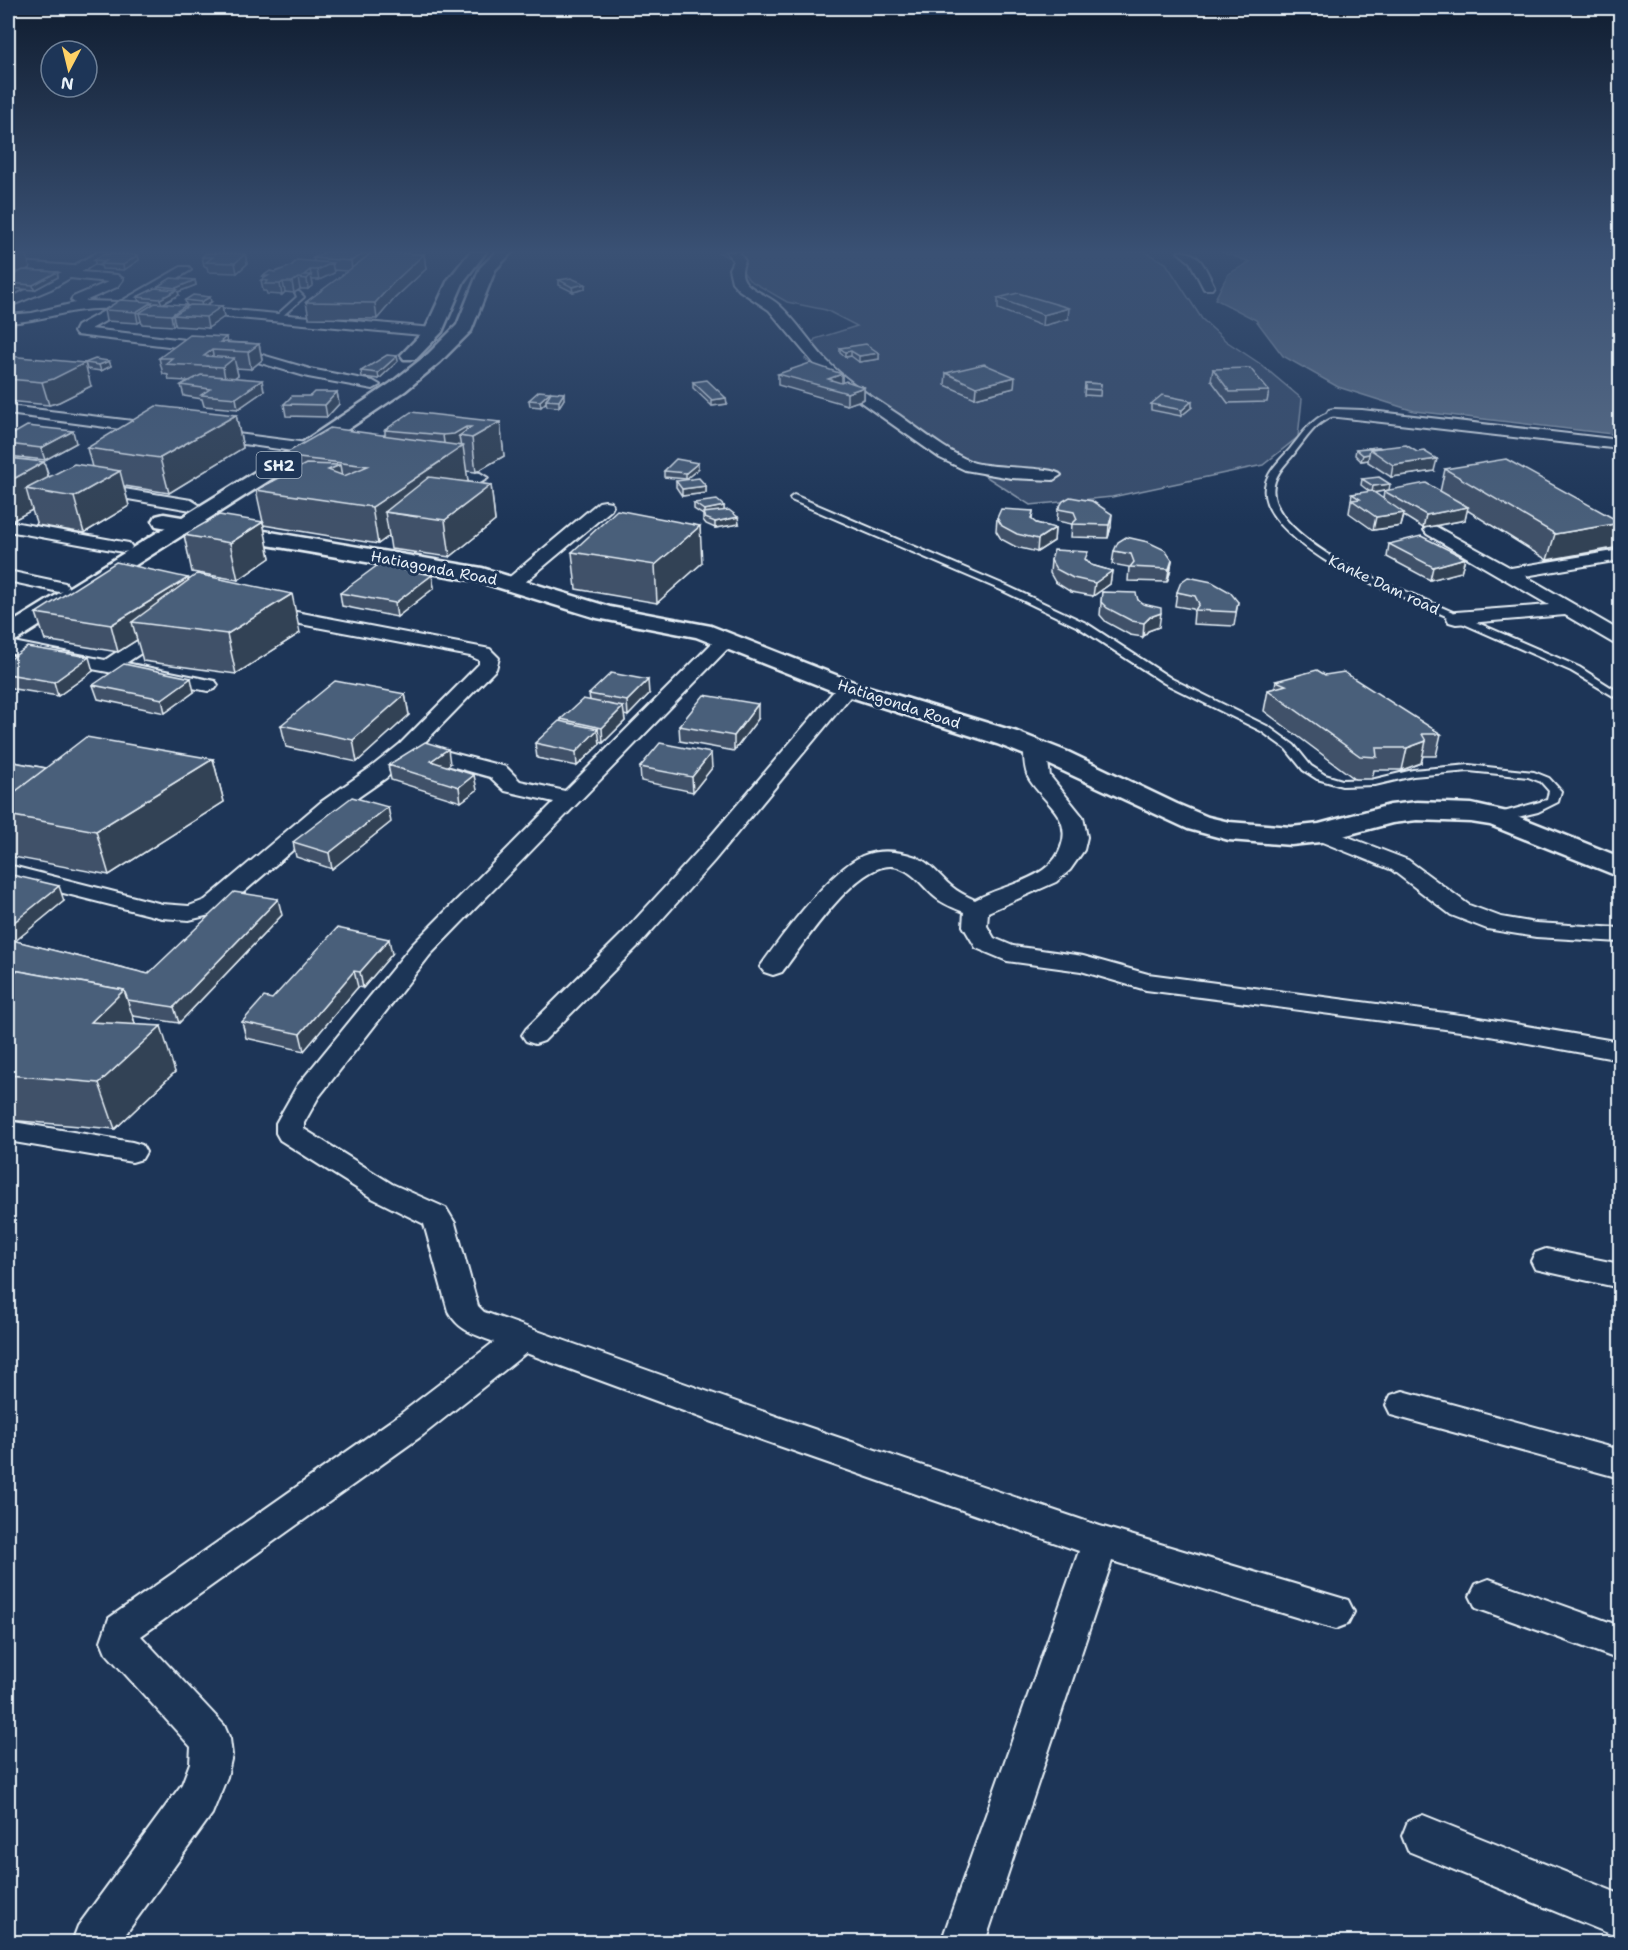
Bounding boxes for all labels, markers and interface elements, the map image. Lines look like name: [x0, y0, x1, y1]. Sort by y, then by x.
north arrow: [39, 39, 99, 99]
text: N: [60, 72, 75, 95]
road number: SH2: [256, 452, 302, 478]
street label: Hatiagonda Road: [369, 546, 499, 590]
street label: Kanke Dam road: [1325, 550, 1443, 620]
street label: Hatiagonda Road: [835, 675, 964, 733]

